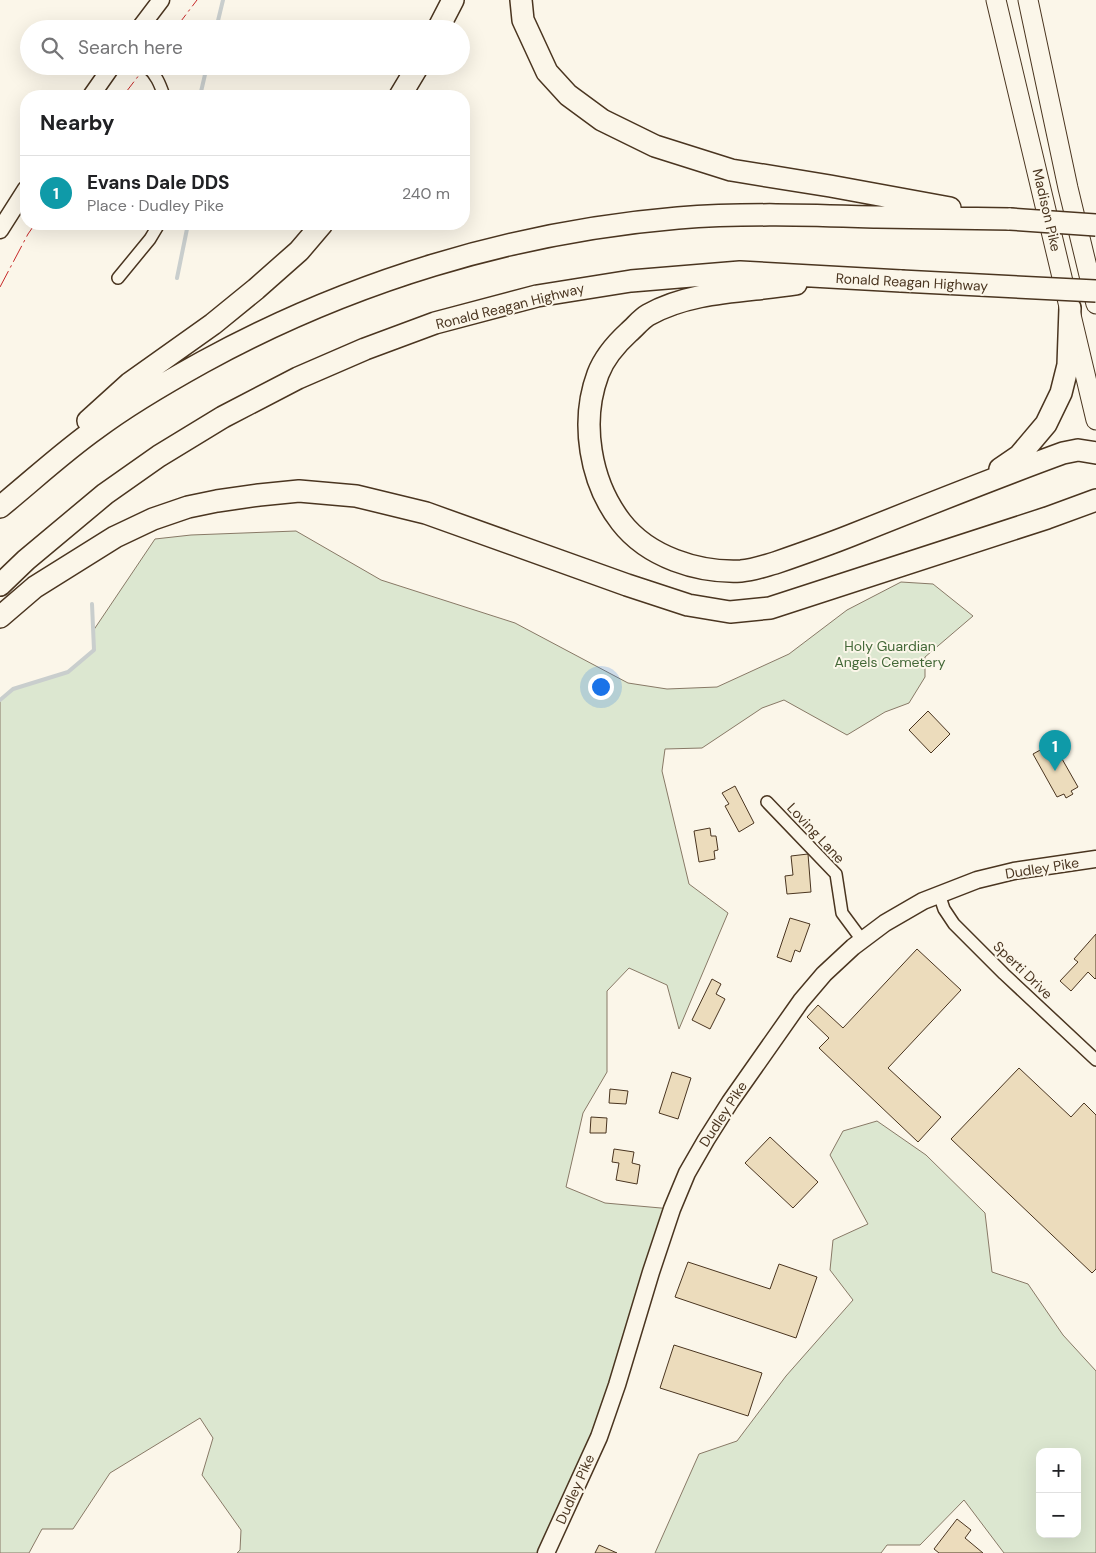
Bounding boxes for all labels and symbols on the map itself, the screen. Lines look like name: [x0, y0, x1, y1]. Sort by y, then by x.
street label: Madison Pike: [1029, 167, 1065, 253]
street label: Ronald Reagan Highway: [835, 269, 989, 295]
street label: Ronald Reagan Highway: [434, 279, 586, 333]
park label: Holy Guardian Angels Cemetery: [834, 637, 946, 671]
your location: [588, 674, 614, 700]
pin: 1: [1039, 730, 1071, 771]
street label: Loving Lane: [783, 799, 849, 867]
street label: Dudley Pike: [1004, 853, 1080, 883]
street label: Sperti Drive: [990, 937, 1057, 1003]
street label: Dudley Pike: [695, 1078, 751, 1150]
street label: Dudley Pike: [552, 1451, 598, 1527]

